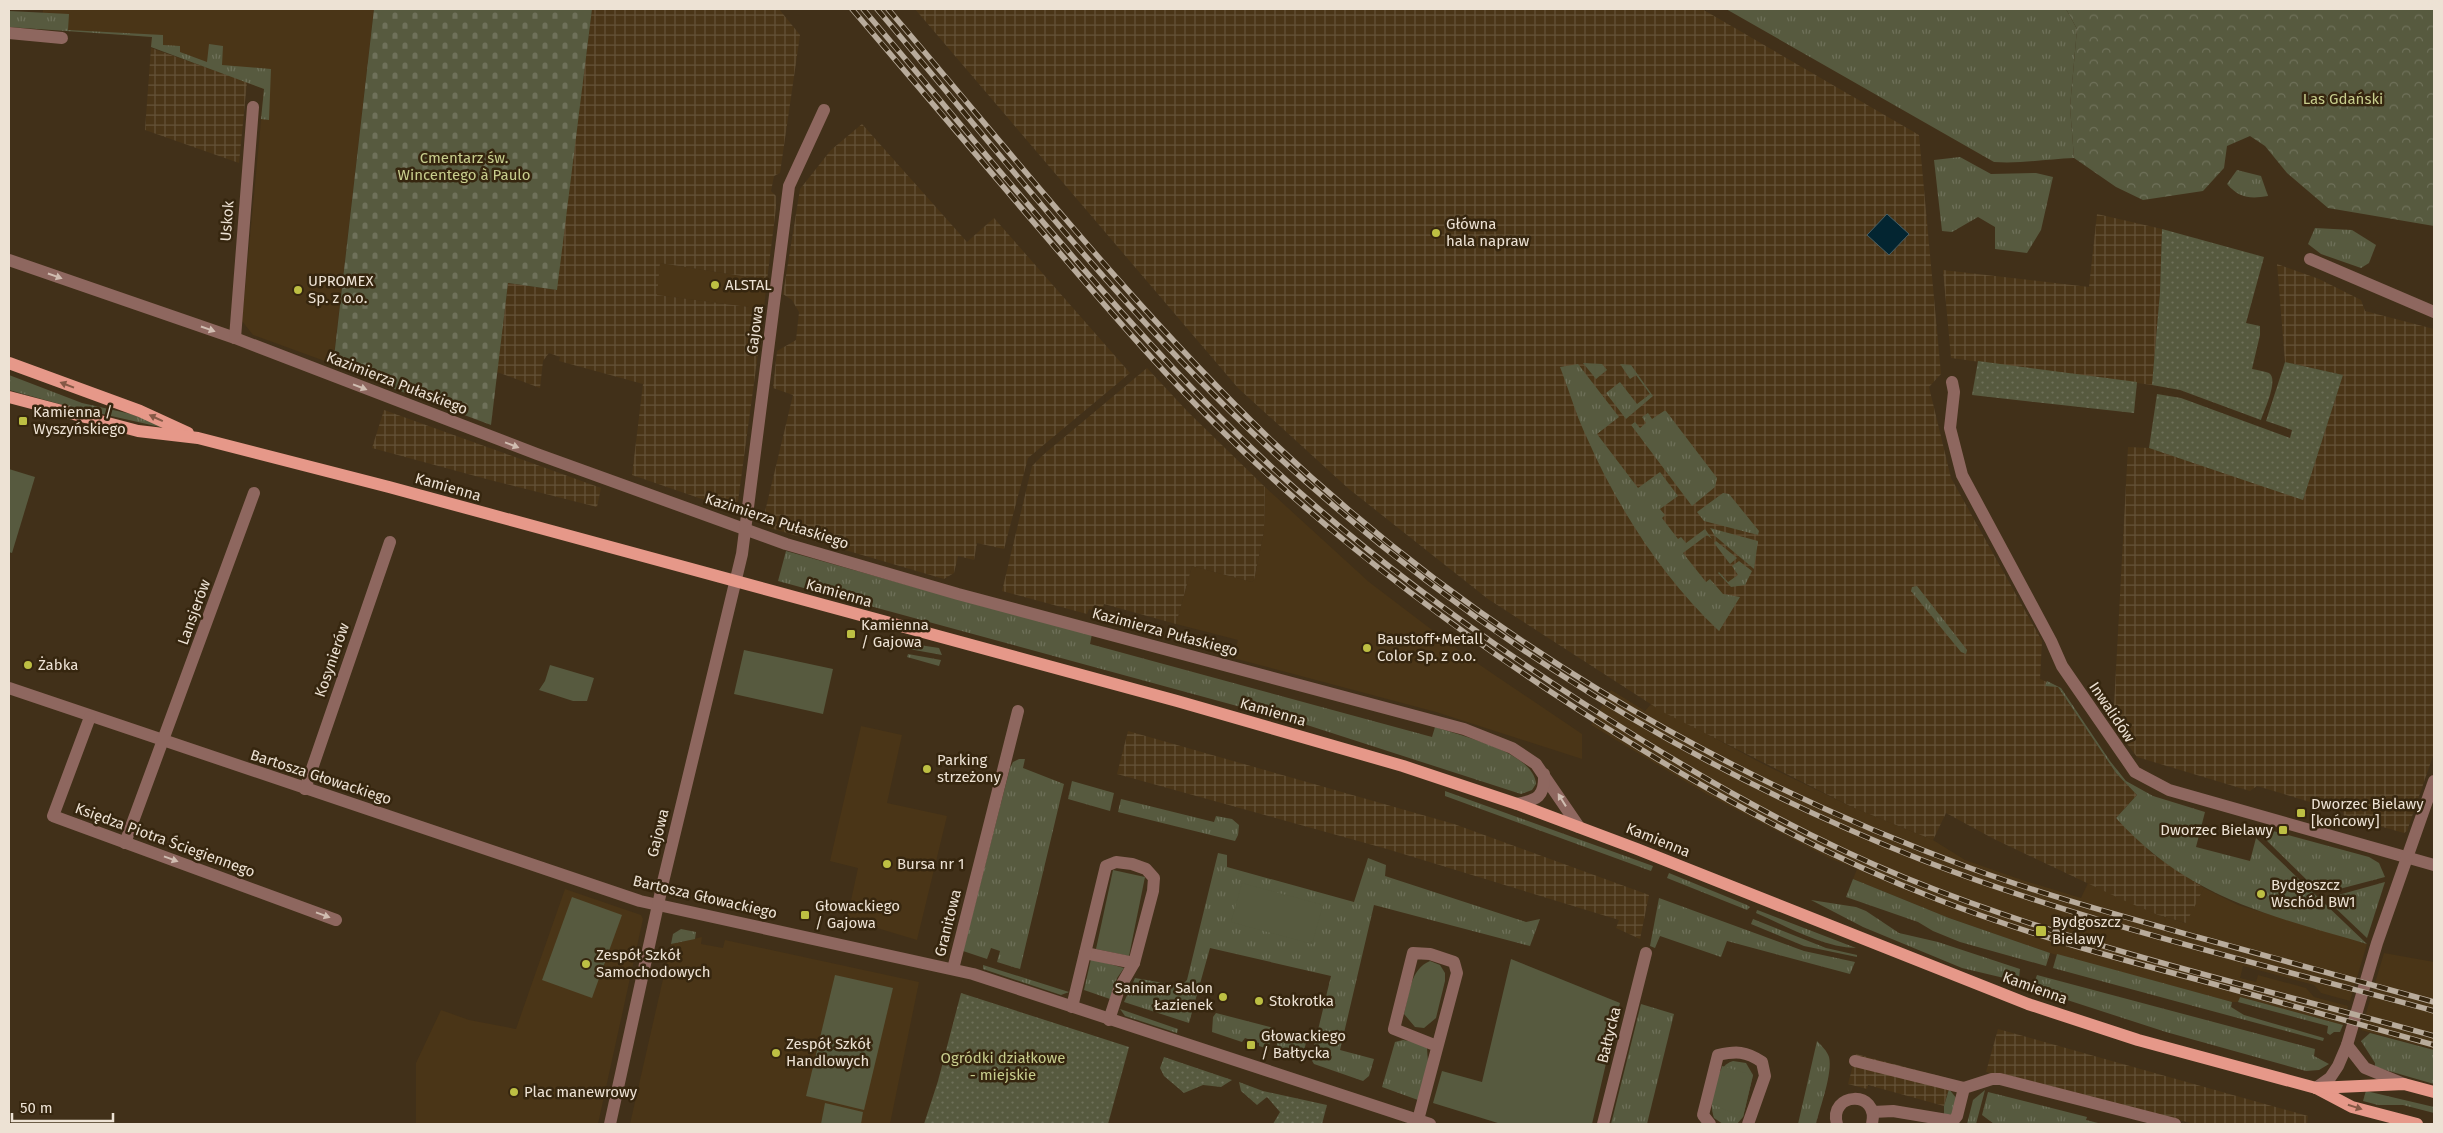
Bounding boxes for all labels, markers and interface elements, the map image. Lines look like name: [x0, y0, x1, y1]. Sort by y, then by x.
park label: Las Gdański: [2303, 90, 2383, 108]
park label: Cmentarz św. Wincentego à Paulo: [398, 149, 530, 184]
street label: Uskok: [217, 200, 237, 242]
place label: Główna hala napraw: [1446, 215, 1529, 250]
marker: Główna hala napraw: [1430, 227, 1442, 239]
one-way arrow: [48, 272, 63, 280]
place label: UPROMEX Sp. z o.o.: [308, 272, 375, 307]
place label: ALSTAL: [725, 276, 772, 294]
marker: ALSTAL: [709, 279, 721, 291]
marker: UPROMEX Sp. z o.o.: [292, 284, 304, 296]
street label: Gajowa: [743, 305, 767, 355]
one-way arrow: [201, 326, 216, 334]
street label: Kazimierza Pułaskiego: [324, 348, 470, 418]
one-way arrow: [59, 381, 74, 388]
one-way arrow: [353, 384, 368, 391]
place label: Kamienna / Wyszyńskiego: [33, 403, 126, 438]
one-way arrow: [149, 414, 163, 422]
marker: Kamienna / Wyszyńskiego: [17, 415, 29, 427]
one-way arrow: [505, 441, 520, 449]
street label: Kamienna: [413, 469, 483, 505]
street label: Kazimierza Pułaskiego: [703, 489, 851, 553]
street label: Kamienna: [804, 575, 874, 611]
street label: Lansjerów: [174, 577, 214, 647]
street label: Kazimierza Pułaskiego: [1090, 604, 1240, 660]
place label: Kamienna / Gajowa: [861, 616, 929, 651]
street label: Kosynierów: [311, 620, 353, 700]
marker: Kamienna / Gajowa: [845, 628, 857, 640]
place label: Baustoff+Metall Color Sp. z o.o.: [1377, 630, 1484, 665]
marker: Baustoff+Metall Color Sp. z o.o.: [1361, 642, 1373, 654]
place label: Żabka: [38, 656, 78, 674]
marker: Żabka: [22, 659, 34, 671]
street label: Inwalidów: [2085, 678, 2139, 746]
street label: Kamienna: [1238, 694, 1308, 730]
street label: Bartosza Głowackiego: [248, 746, 394, 808]
place label: Parking strzeżony: [937, 751, 1001, 786]
marker: Parking strzeżony: [921, 763, 933, 775]
one-way arrow: [1557, 794, 1566, 807]
place label: Dworzec Bielawy [końcowy]: [2311, 795, 2424, 830]
street label: Księdza Piotra Ściegiennego: [73, 799, 257, 881]
street label: Gajowa: [643, 807, 673, 859]
marker: Dworzec Bielawy [końcowy]: [2295, 807, 2307, 819]
street label: Kamienna: [1623, 819, 1693, 861]
place label: Dworzec Bielawy: [2160, 821, 2274, 839]
marker: Dworzec Bielawy: [2277, 824, 2289, 836]
place label: Bursa nr 1: [897, 855, 964, 873]
one-way arrow: [163, 856, 178, 863]
marker: Bursa nr 1: [881, 858, 893, 870]
street label: Bartosza Głowackiego: [631, 872, 779, 922]
place label: Bydgoszcz Wschód BW1: [2271, 876, 2356, 911]
street label: Granitowa: [931, 888, 965, 958]
marker: Bydgoszcz Wschód BW1: [2255, 888, 2267, 900]
place label: Głowackiego / Gajowa: [815, 897, 900, 932]
marker: Głowackiego / Gajowa: [799, 909, 811, 921]
one-way arrow: [316, 911, 331, 919]
place label: Bydgoszcz Bielawy: [2052, 913, 2121, 948]
marker: Bydgoszcz Bielawy: [2034, 924, 2048, 938]
place label: Zespół Szkół Samochodowych: [596, 946, 710, 981]
marker: Zespół Szkół Samochodowych: [580, 958, 592, 970]
street label: Kamienna: [2000, 968, 2070, 1008]
place label: Sanimar Salon Łazienek: [1115, 979, 1213, 1014]
marker: Sanimar Salon Łazienek: [1217, 991, 1229, 1003]
place label: Stokrotka: [1269, 992, 1334, 1010]
marker: Stokrotka: [1253, 995, 1265, 1007]
street label: Bałtycka: [1593, 1005, 1625, 1065]
place label: Głowackiego / Bałtycka: [1261, 1027, 1346, 1062]
place label: Zespół Szkół Handlowych: [786, 1035, 871, 1070]
marker: Głowackiego / Bałtycka: [1245, 1039, 1257, 1051]
marker: Zespół Szkół Handlowych: [770, 1047, 782, 1059]
park label: Ogródki działkowe - miejskie: [941, 1049, 1065, 1084]
place label: Plac manewrowy: [524, 1083, 638, 1101]
marker: Plac manewrowy: [508, 1086, 520, 1098]
scale bar: [12, 1090, 114, 1122]
text: 50 m: [20, 1099, 53, 1117]
one-way arrow: [2348, 1104, 2363, 1112]

